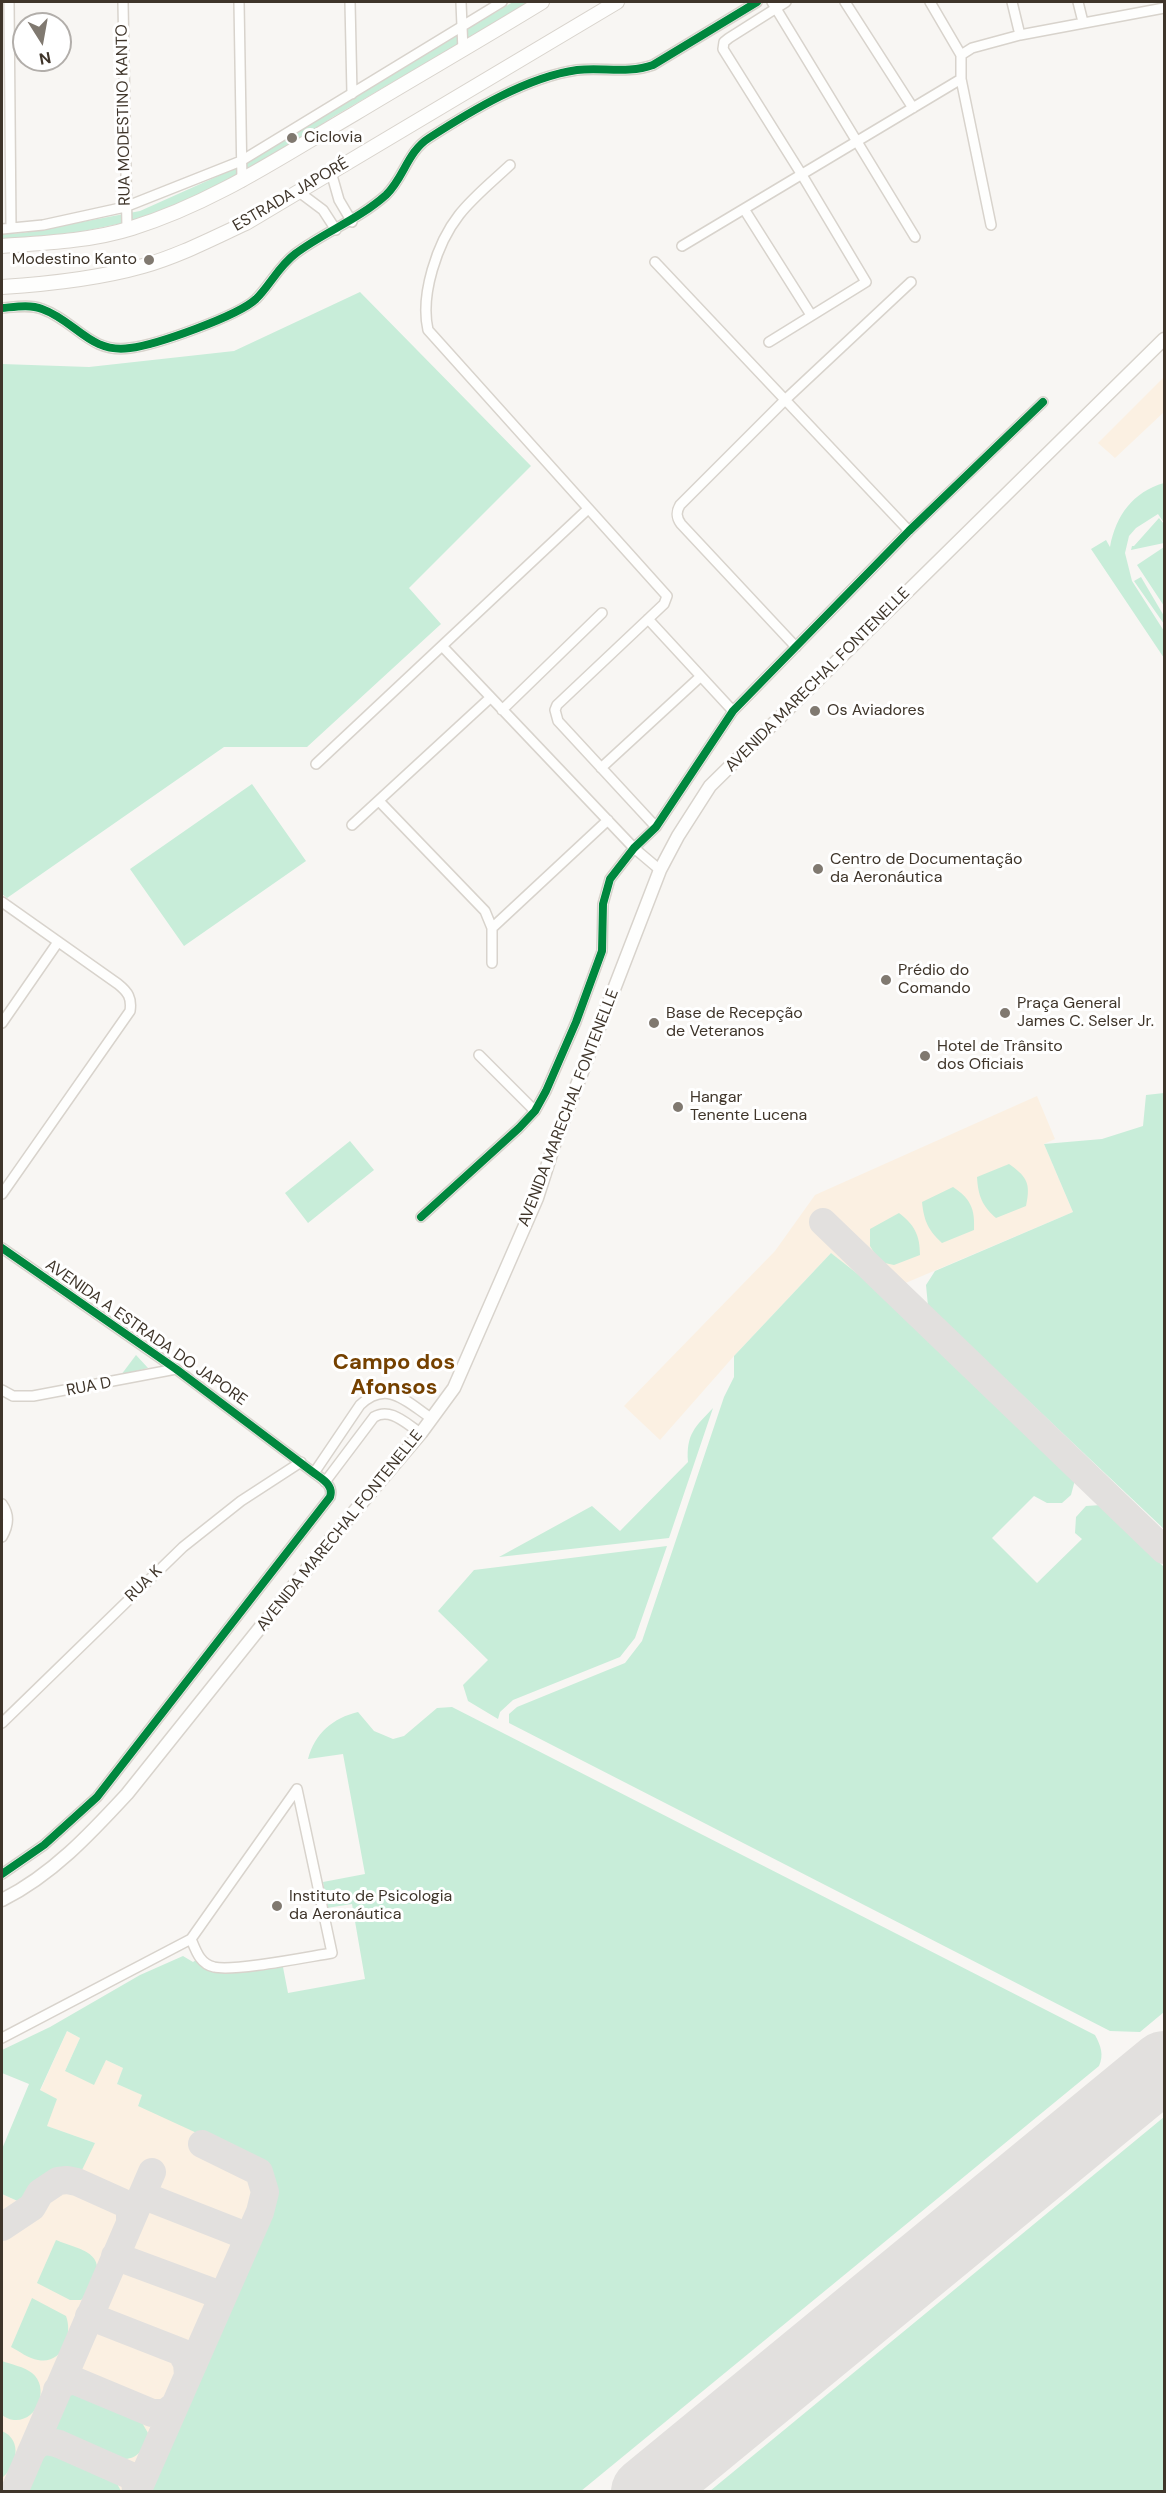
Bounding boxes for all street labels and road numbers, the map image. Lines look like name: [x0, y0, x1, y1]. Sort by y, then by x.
street label: RUA MODESTINO KANTO: [113, 24, 135, 206]
street label: ESTRADA JAPORÉ: [230, 154, 352, 236]
street label: AVENIDA MARECHAL FONTENELLE: [722, 584, 914, 776]
street label: AVENIDA MARECHAL FONTENELLE: [515, 986, 623, 1230]
street label: AVENIDA A ESTRADA DO JAPORE: [41, 1256, 251, 1410]
street label: RUA D: [65, 1373, 113, 1401]
street label: AVENIDA MARECHAL FONTENELLE: [253, 1427, 427, 1635]
street label: RUA K: [122, 1562, 166, 1606]

